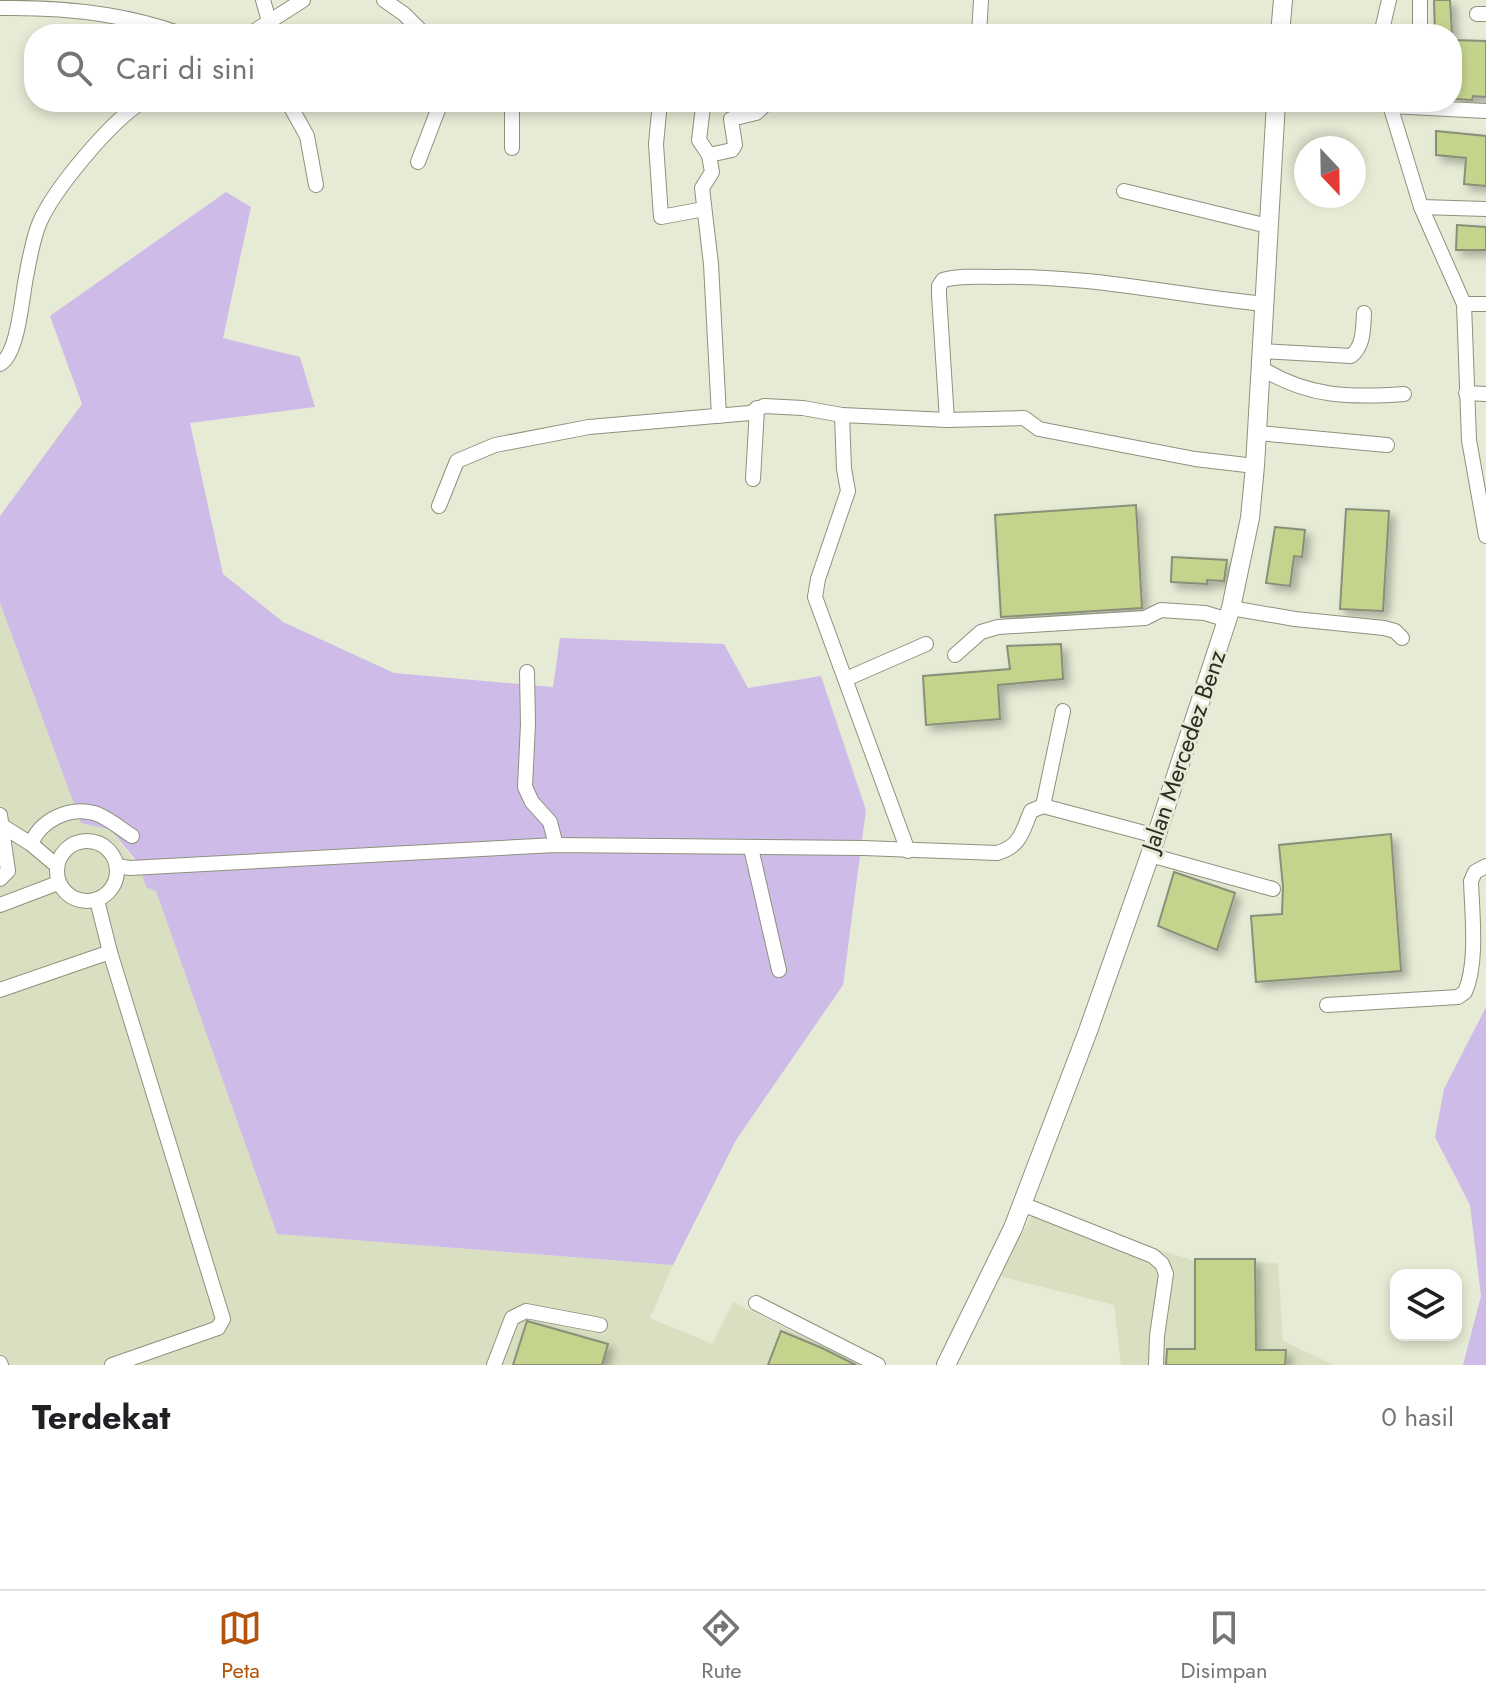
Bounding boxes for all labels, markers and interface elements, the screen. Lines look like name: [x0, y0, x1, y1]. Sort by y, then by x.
search box: [24, 24, 1462, 112]
icon: search: [52, 46, 96, 90]
text: Cari di sini: [116, 47, 255, 90]
north arrow: [1294, 136, 1366, 208]
street label: Jalan Mercedez Benz: [1132, 645, 1234, 859]
map controls: [1390, 1269, 1462, 1341]
button: layers: [1390, 1269, 1462, 1341]
text: Terdekat: [32, 1393, 170, 1442]
text: 0 hasil: [1381, 1398, 1454, 1436]
tab: Peta: [218, 1606, 262, 1686]
tab: Rute: [699, 1606, 743, 1686]
tab: Disimpan: [1180, 1606, 1267, 1686]

